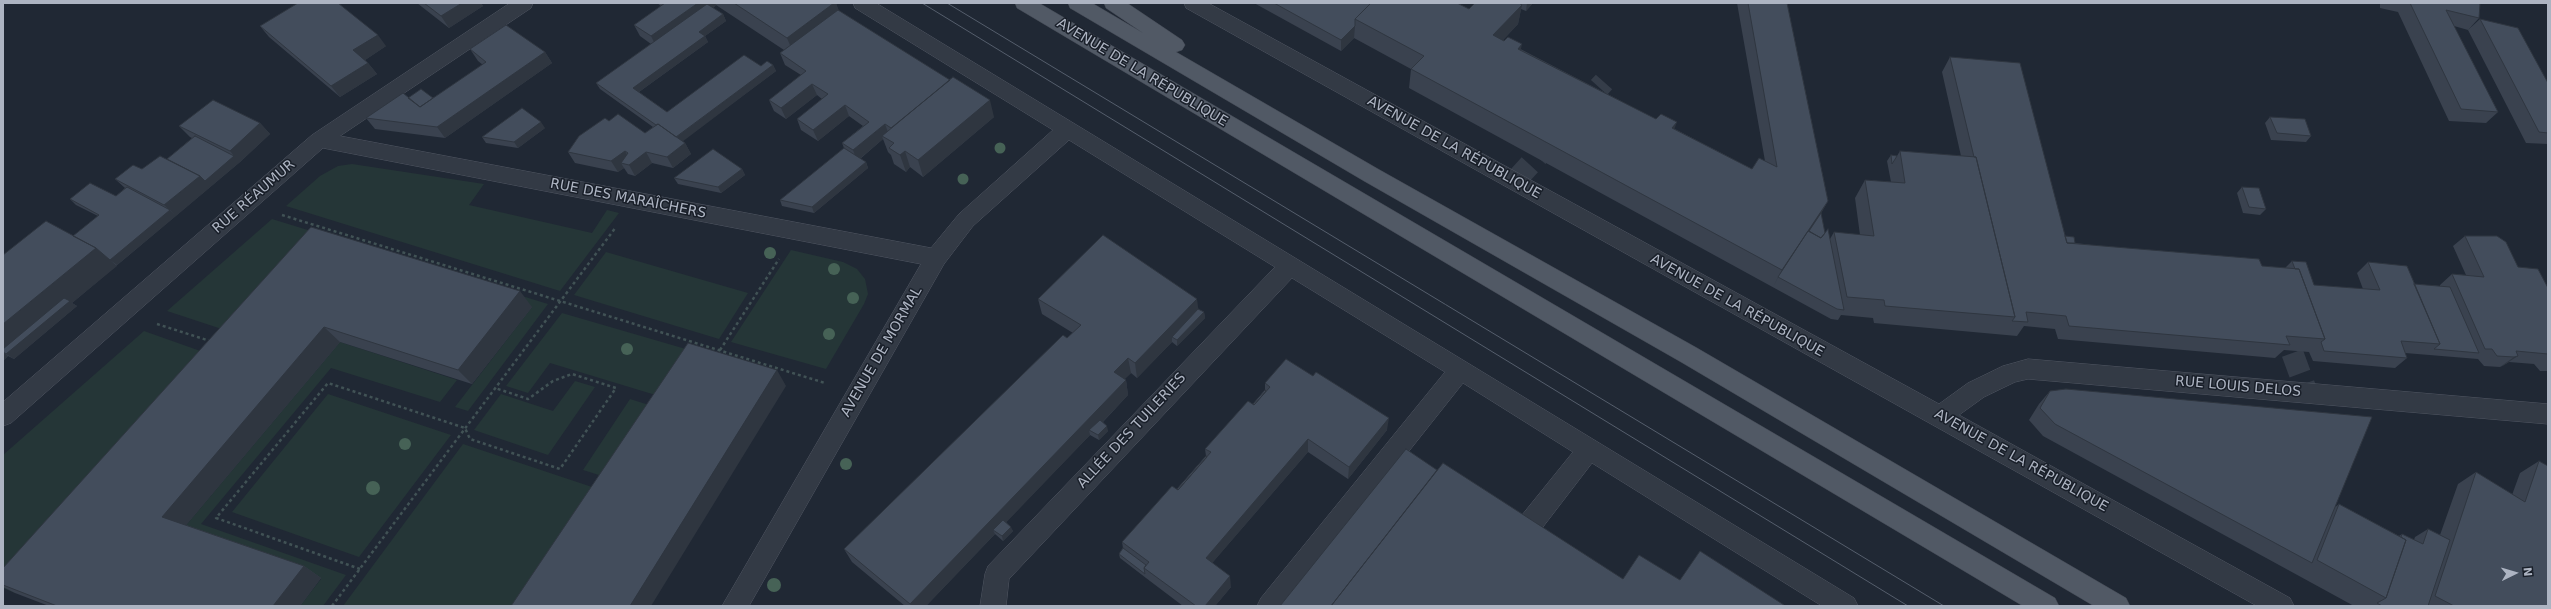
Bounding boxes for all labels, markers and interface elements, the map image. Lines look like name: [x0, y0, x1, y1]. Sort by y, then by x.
street label: AVENUE DE LA RÉPUBLIQUE: [1054, 15, 1230, 131]
street label: AVENUE DE LA RÉPUBLIQUE: [1364, 93, 1544, 203]
street label: RUE RÉAUMUR: [209, 157, 299, 237]
street label: RUE DES MARAÎCHERS: [549, 176, 707, 222]
street label: AVENUE DE LA RÉPUBLIQUE: [1647, 251, 1827, 361]
street label: AVENUE DE MORMAL: [838, 284, 926, 420]
street label: ALLÉE DES TUILERIES: [1074, 370, 1190, 492]
street label: RUE LOUIS DELOS: [2174, 373, 2302, 401]
street label: AVENUE DE LA RÉPUBLIQUE: [1931, 406, 2111, 516]
north arrow: [2495, 553, 2535, 593]
text: N: [2521, 567, 2534, 577]

